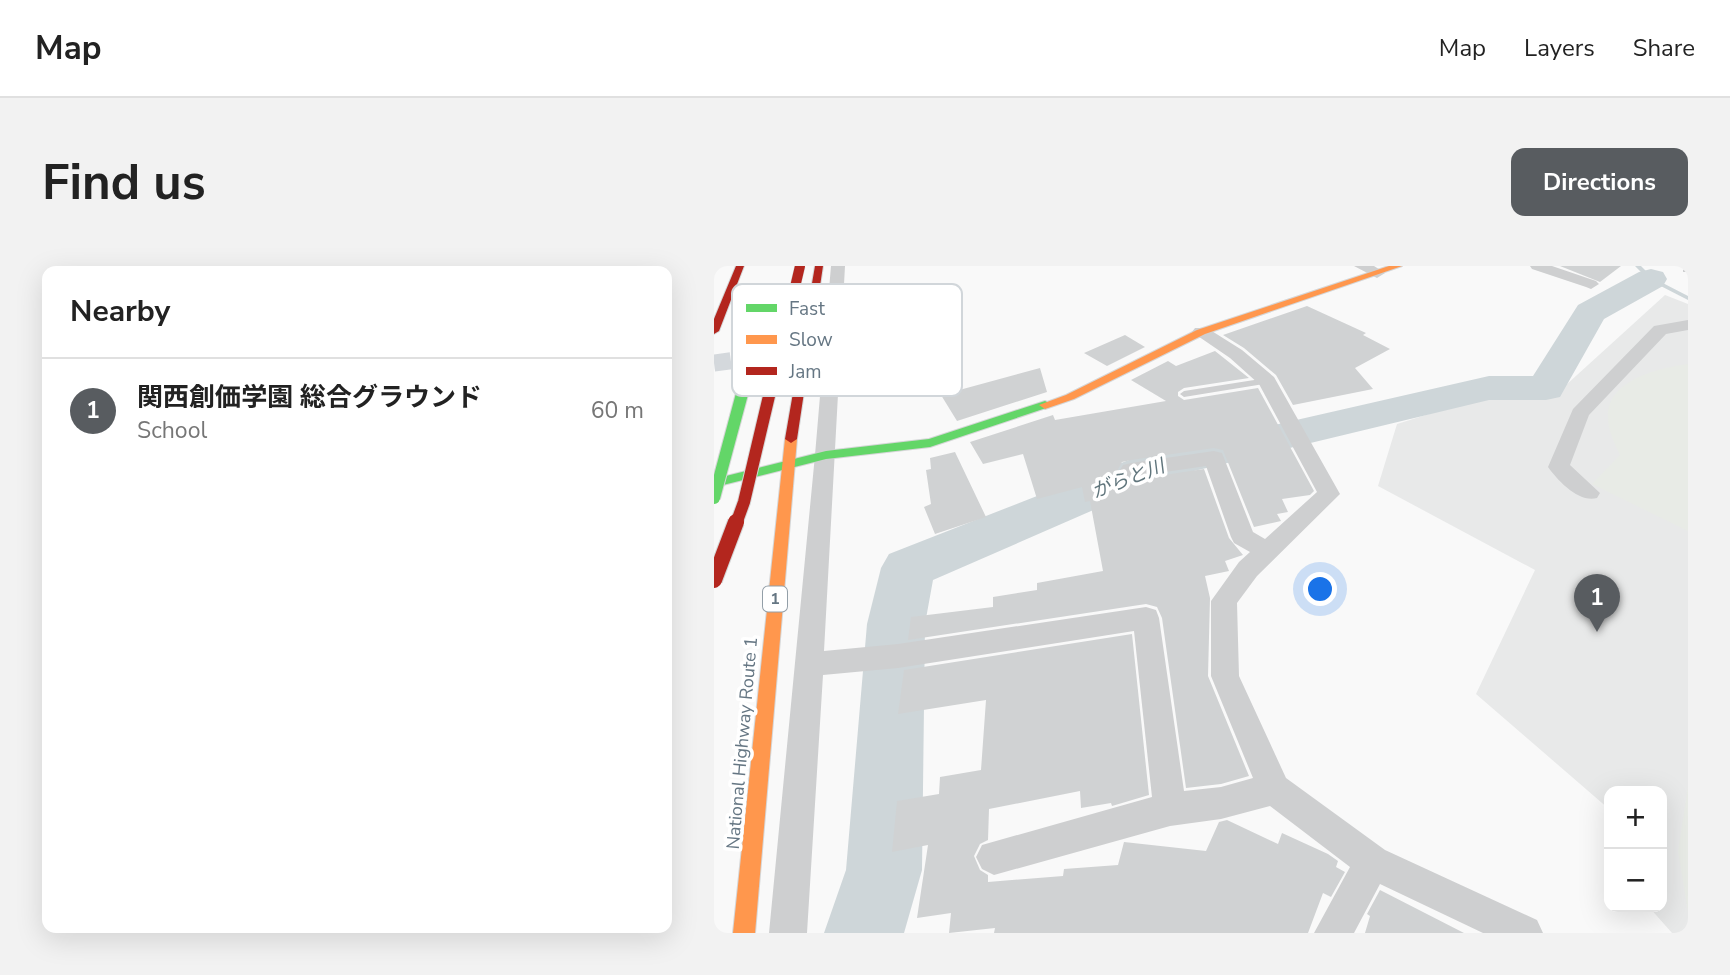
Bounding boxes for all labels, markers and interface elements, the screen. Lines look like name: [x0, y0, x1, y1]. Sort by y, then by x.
text: Map: [35, 26, 102, 71]
text: Map: [1439, 32, 1486, 64]
text: Layers: [1524, 32, 1595, 64]
text: Share: [1633, 32, 1695, 64]
button: Directions: [1511, 148, 1688, 216]
text: Find us: [42, 149, 206, 216]
legend: [732, 284, 962, 396]
text: Nearby: [70, 291, 170, 332]
text: Fast: [789, 296, 825, 322]
text: Slow: [789, 327, 833, 353]
text: Jam: [788, 359, 822, 385]
text: 関西創価学園 総合グラウンド: [137, 380, 482, 415]
text: 1: [86, 395, 100, 426]
text: 60 m: [591, 395, 644, 426]
text: School: [137, 415, 207, 446]
water label: がらと川: [1088, 453, 1170, 505]
your location: [1303, 572, 1337, 606]
pin: 1: [1574, 574, 1620, 632]
road number: 1: [763, 586, 787, 612]
street label: National Highway Route 1: [721, 636, 763, 850]
map controls: [1604, 786, 1667, 912]
button: +: [1604, 786, 1667, 849]
button: −: [1604, 849, 1667, 912]

